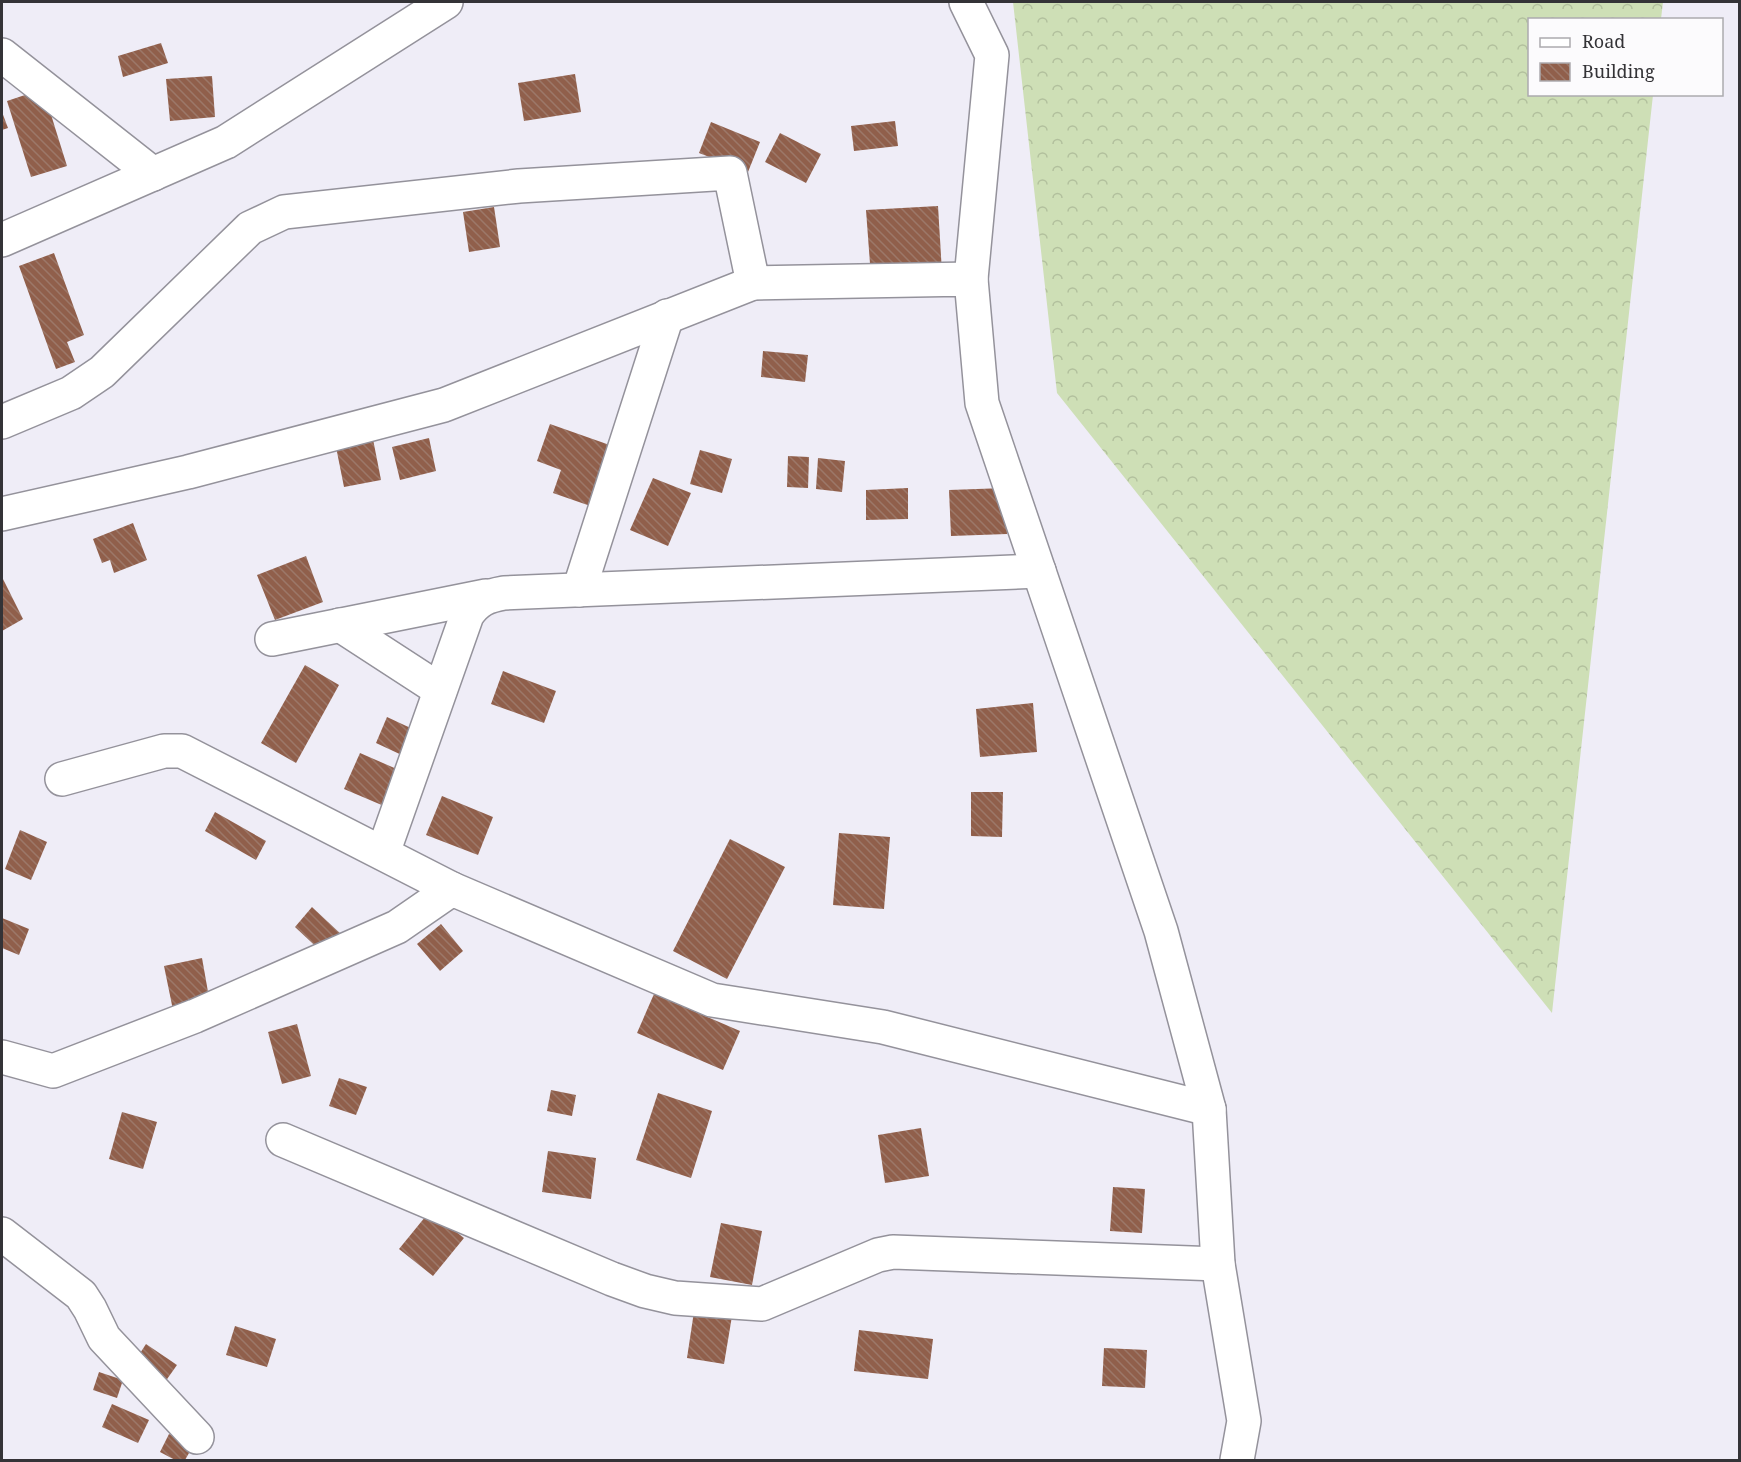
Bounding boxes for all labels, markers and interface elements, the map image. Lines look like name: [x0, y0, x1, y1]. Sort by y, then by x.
legend: [1528, 18, 1723, 96]
text: Road: [1582, 29, 1625, 53]
text: Building: [1582, 59, 1655, 83]

